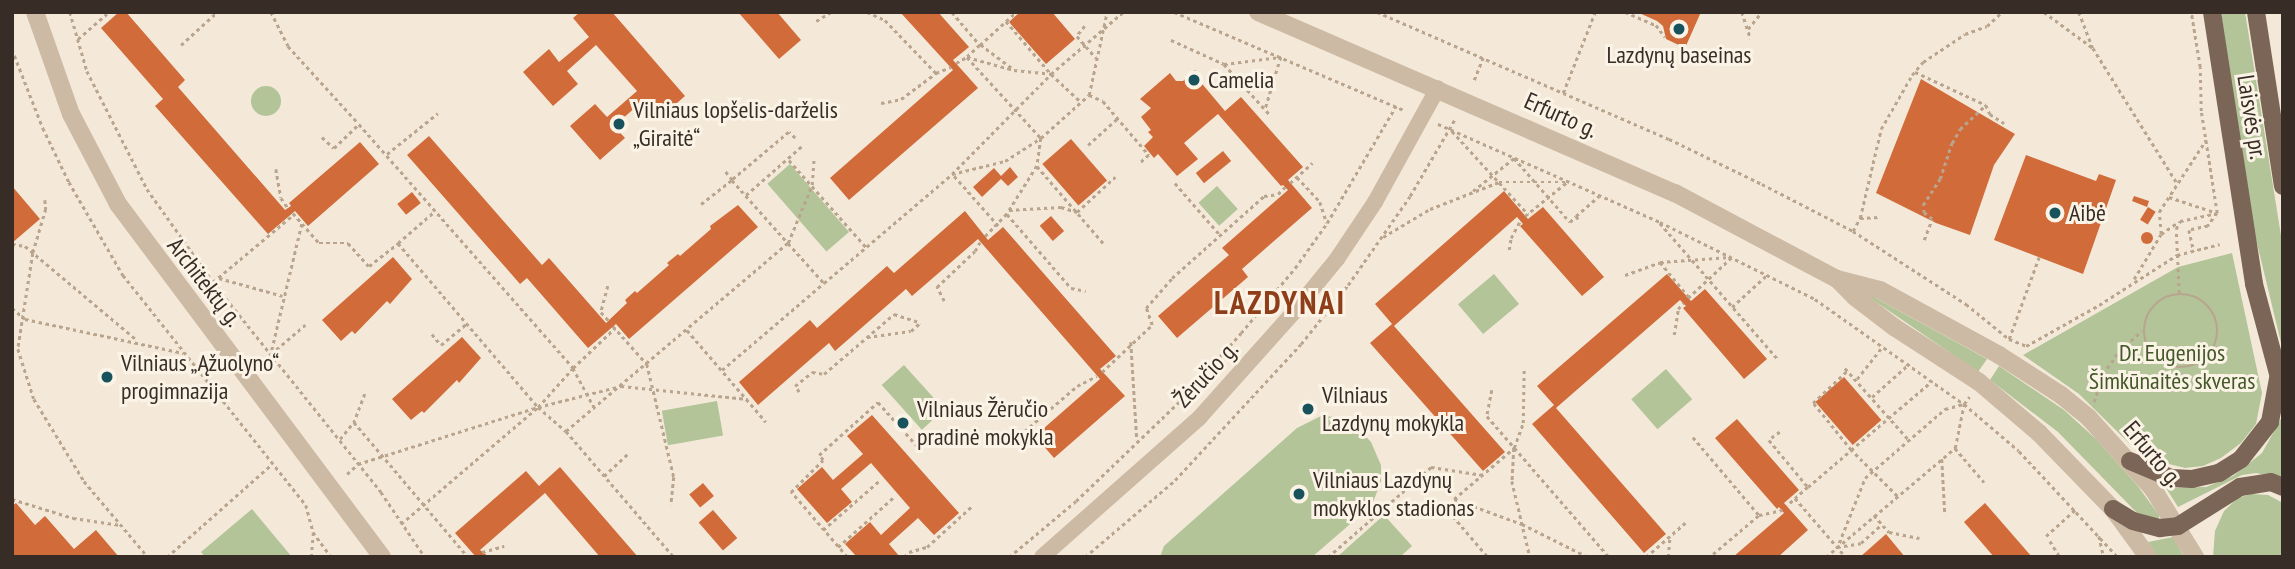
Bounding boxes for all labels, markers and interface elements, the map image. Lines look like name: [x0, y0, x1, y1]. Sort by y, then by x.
marker: Lazdynų baseinas: [1671, 21, 1687, 37]
place label: Lazdynų baseinas: [1607, 41, 1751, 69]
place label: Camelia: [1208, 66, 1274, 94]
marker: Camelia: [1186, 72, 1202, 88]
street label: Laisvės pr.: [2231, 73, 2273, 161]
street label: Erfurto g.: [1520, 86, 1602, 144]
place label: Vilniaus lopšelis-darželis „Giraitė“: [633, 96, 838, 152]
marker: Vilniaus lopšelis-darželis „Giraitė“: [611, 116, 627, 132]
place label: Aibė: [2069, 199, 2106, 227]
marker: Aibė: [2047, 205, 2063, 221]
street label: Architektų g.: [161, 232, 249, 332]
district label: LAZDYNAI: [1215, 283, 1345, 321]
street label: Žėručio g.: [1168, 335, 1244, 413]
park label: Dr. Eugenijos Šimkūnaitės skveras: [2089, 339, 2255, 395]
place label: Vilniaus „Ąžuolyno“ progimnazija: [121, 349, 281, 405]
marker: Vilniaus „Ąžuolyno“ progimnazija: [99, 369, 115, 385]
place label: Vilniaus Lazdynų mokykla: [1322, 381, 1464, 437]
place label: Vilniaus Žėručio pradinė mokykla: [917, 395, 1054, 451]
marker: Vilniaus Lazdynų mokykla: [1300, 401, 1316, 417]
marker: Vilniaus Žėručio pradinė mokykla: [895, 415, 911, 431]
street label: Erfurto g.: [2117, 415, 2189, 493]
place label: Vilniaus Lazdynų mokyklos stadionas: [1313, 466, 1474, 522]
marker: Vilniaus Lazdynų mokyklos stadionas: [1291, 486, 1307, 502]

